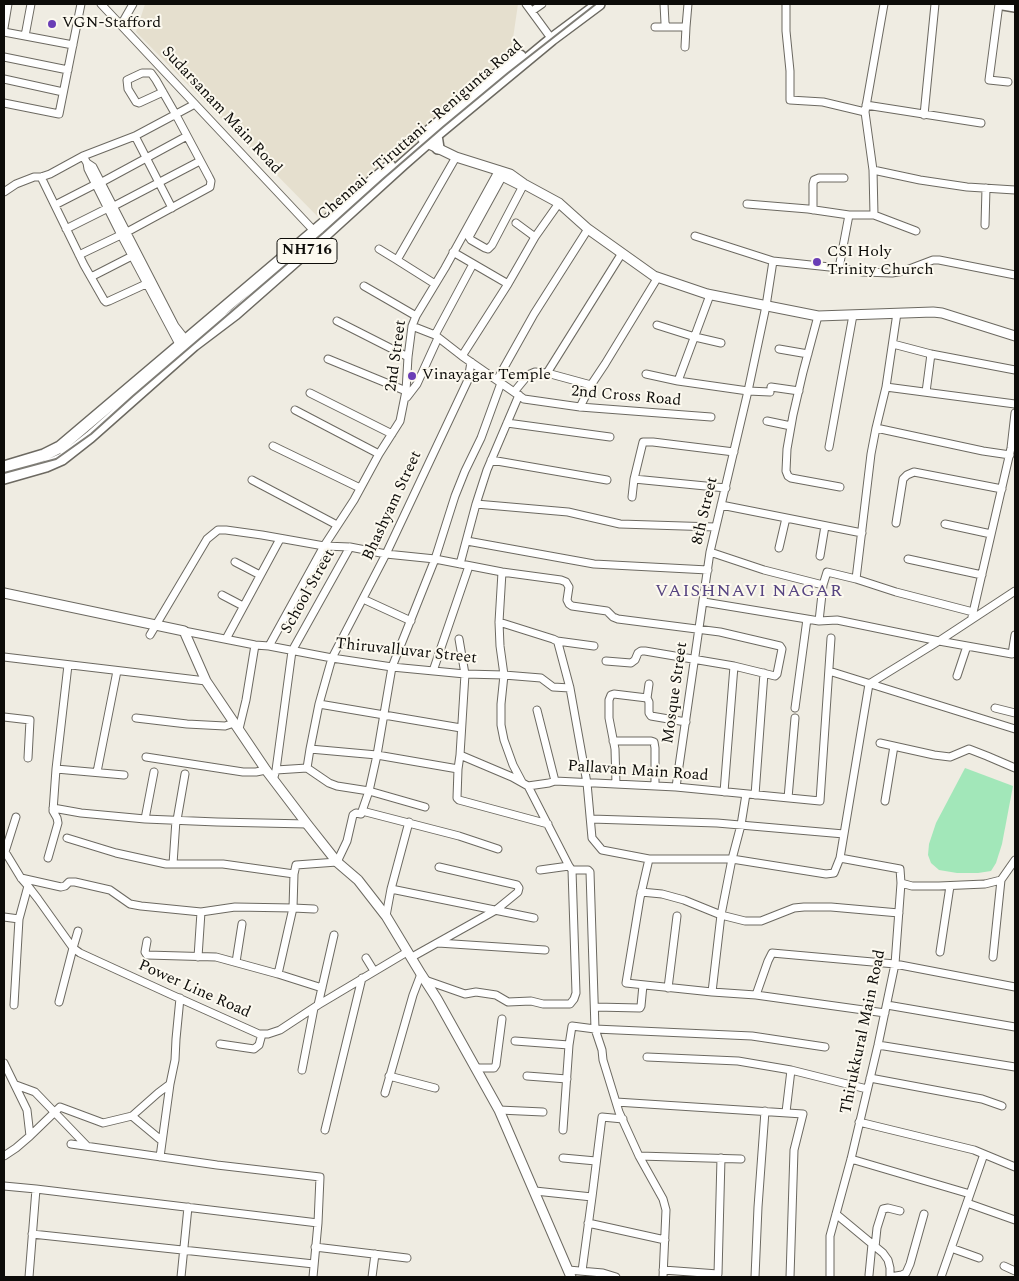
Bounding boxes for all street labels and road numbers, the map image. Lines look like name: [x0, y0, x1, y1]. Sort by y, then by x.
street label: Chennai - Tiruttani - Renigunta Road: [314, 37, 528, 225]
street label: Sudarsanam Main Road: [157, 43, 285, 179]
road number: NH716: [277, 238, 337, 264]
street label: 2nd Street: [382, 319, 412, 393]
street label: 2nd Cross Road: [570, 383, 682, 411]
street label: Bhashyam Street: [359, 448, 427, 564]
street label: 8th Street: [689, 475, 723, 547]
street label: School Street: [278, 546, 340, 638]
street label: Thiruvalluvar Street: [334, 635, 478, 669]
street label: Mosque Street: [659, 641, 693, 745]
street label: Pallavan Main Road: [567, 757, 709, 787]
street label: Thirukkural Main Road: [837, 948, 891, 1116]
street label: Power Line Road: [135, 957, 253, 1023]

